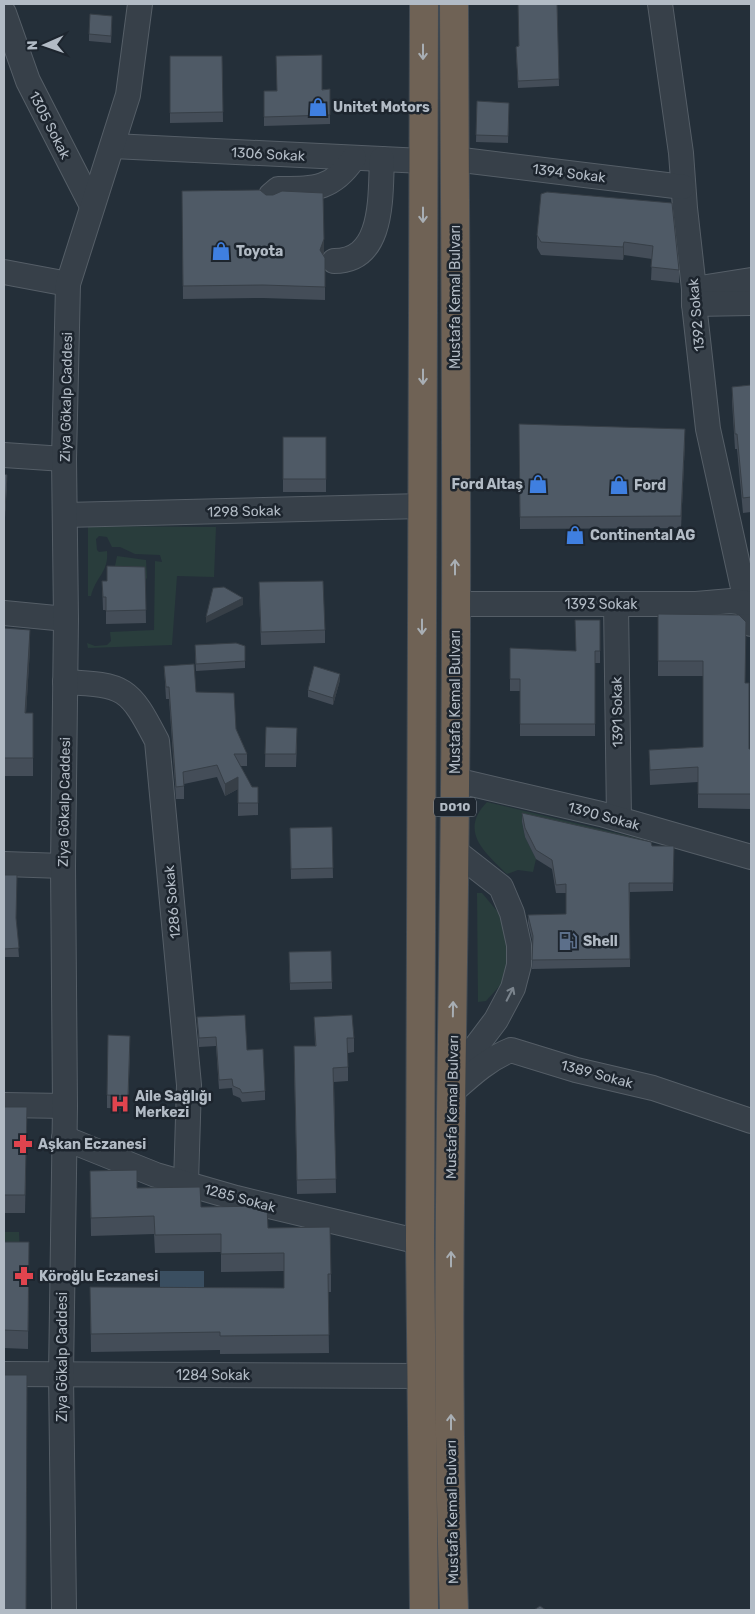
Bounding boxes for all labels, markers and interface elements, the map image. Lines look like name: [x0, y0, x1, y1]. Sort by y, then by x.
north arrow: [20, 20, 70, 70]
text: N: [24, 40, 41, 51]
one-way arrow: [418, 44, 428, 60]
street label: 1305 Sokak: [25, 88, 74, 163]
shop icon: Unitet Motors: [307, 96, 329, 118]
place label: Unitet Motors: [333, 99, 430, 116]
street label: 1306 Sokak: [231, 144, 306, 165]
street label: 1394 Sokak: [531, 161, 607, 187]
one-way arrow: [418, 206, 428, 223]
street label: Mustafa Kemal Bulvarı: [447, 225, 464, 369]
shop icon: Toyota: [210, 240, 232, 262]
place label: Toyota: [236, 243, 283, 260]
street label: 1392 Sokak: [685, 277, 708, 352]
street label: Ziya Gökalp Caddesi: [57, 332, 76, 462]
one-way arrow: [418, 369, 428, 385]
shop icon: Ford Altaş: [527, 473, 549, 495]
shop icon: Ford: [608, 474, 630, 496]
place label: Ford Altaş: [452, 476, 523, 493]
place label: Ford: [634, 477, 666, 494]
street label: 1298 Sokak: [207, 502, 282, 521]
shop icon: Continental AG: [564, 524, 586, 546]
place label: Continental AG: [590, 527, 695, 544]
one-way arrow: [450, 559, 460, 575]
street label: 1393 Sokak: [564, 596, 638, 613]
one-way arrow: [417, 619, 427, 635]
street label: Mustafa Kemal Bulvarı: [447, 630, 464, 774]
street label: 1391 Sokak: [608, 676, 627, 748]
street label: Ziya Gökalp Caddesi: [55, 737, 74, 867]
road number: D010: [434, 798, 476, 816]
street label: 1390 Sokak: [566, 799, 642, 834]
street label: 1286 Sokak: [161, 864, 184, 939]
fuel station icon: Shell: [557, 930, 579, 952]
place label: Shell: [583, 933, 618, 950]
one-way arrow: [506, 987, 515, 1002]
one-way arrow: [448, 1001, 458, 1018]
street label: Mustafa Kemal Bulvarı: [443, 1035, 462, 1179]
street label: 1389 Sokak: [559, 1057, 635, 1092]
place label: Aile Sağlığı Merkezi: [135, 1088, 212, 1121]
hospital icon: Aile Sağlığı Merkezi: [109, 1093, 131, 1115]
pharmacy icon: Aşkan Eczanesi: [12, 1133, 34, 1155]
place label: Aşkan Eczanesi: [38, 1136, 146, 1153]
street label: 1285 Sokak: [202, 1181, 278, 1216]
one-way arrow: [446, 1251, 456, 1268]
pharmacy icon: Köroğlu Eczanesi: [13, 1265, 35, 1287]
place label: Köroğlu Eczanesi: [39, 1268, 158, 1285]
street label: Ziya Gökalp Caddesi: [54, 1292, 71, 1422]
street label: 1284 Sokak: [176, 1367, 251, 1384]
one-way arrow: [446, 1414, 456, 1430]
street label: Mustafa Kemal Bulvarı: [443, 1440, 462, 1584]

